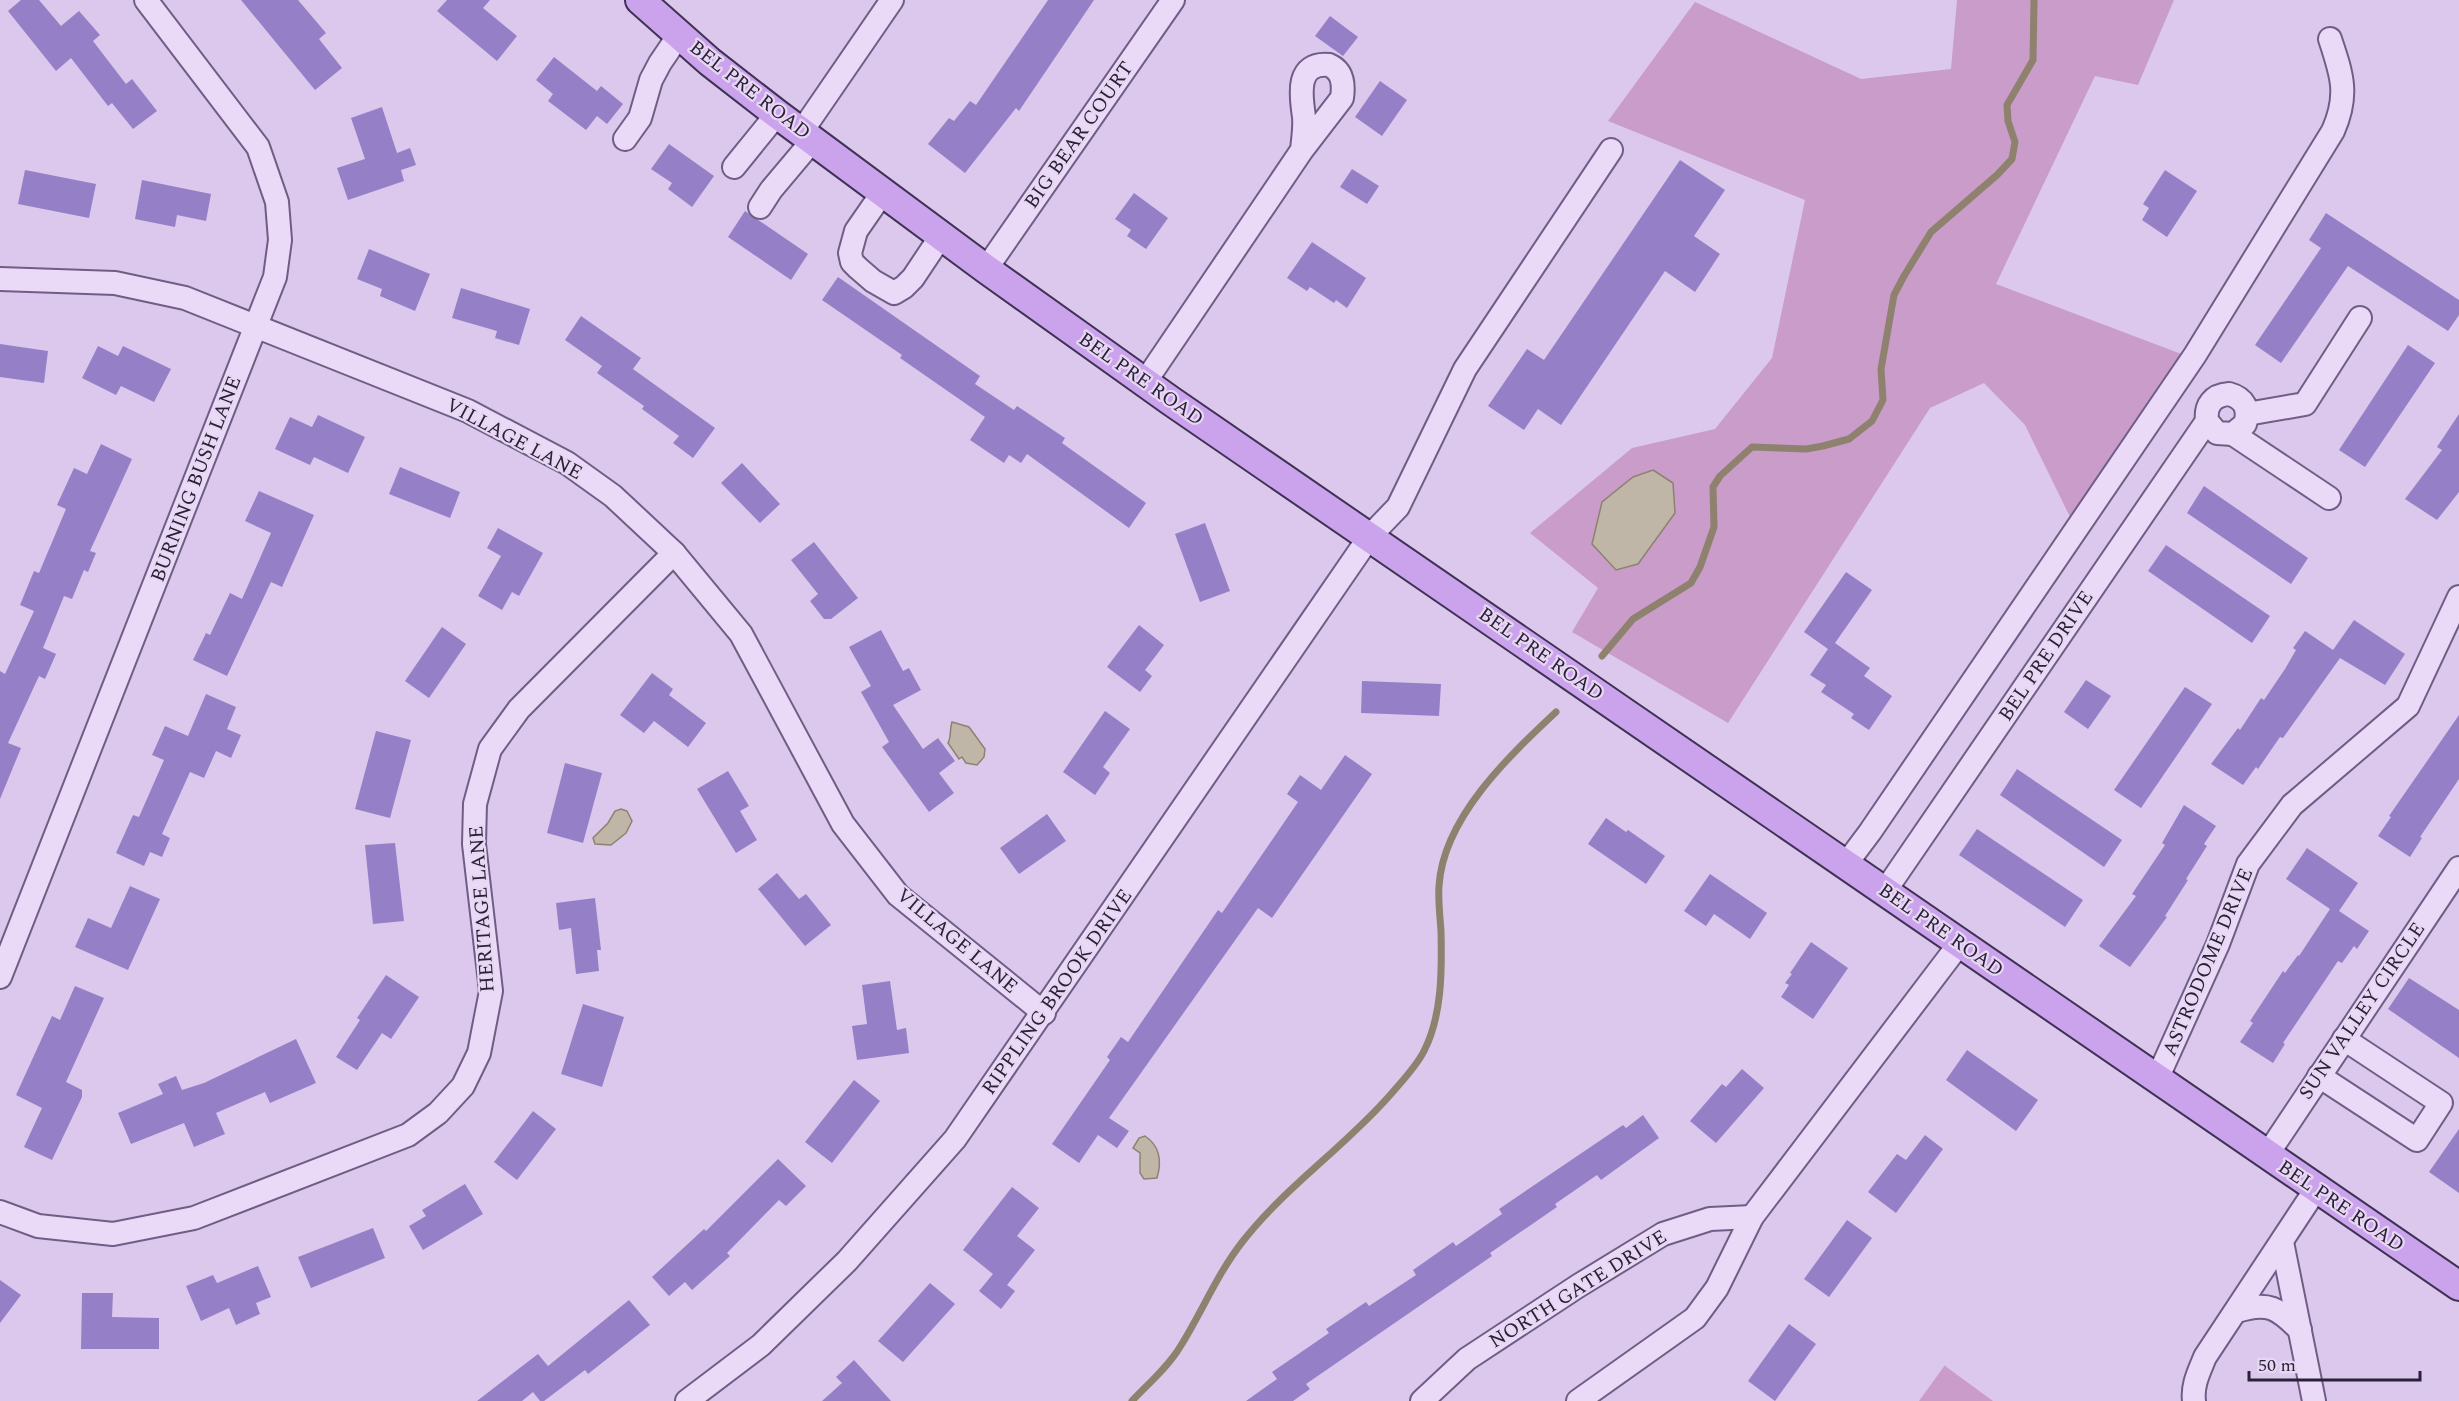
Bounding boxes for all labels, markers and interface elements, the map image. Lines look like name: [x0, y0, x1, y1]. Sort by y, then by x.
street label: BEL PRE ROAD: [683, 33, 817, 147]
street label: BIG BEAR COURT: [1017, 55, 1141, 215]
street label: BEL PRE ROAD: [1072, 325, 1210, 433]
street label: BURNING BUSH LANE: [143, 371, 249, 587]
street label: VILLAGE LANE: [440, 390, 588, 488]
street label: BEL PRE DRIVE: [1991, 585, 2101, 727]
street label: BEL PRE ROAD: [1472, 600, 1610, 708]
street label: HERITAGE LANE: [461, 825, 503, 993]
street label: ASTRODOME DRIVE: [2155, 863, 2261, 1061]
street label: BEL PRE ROAD: [1872, 876, 2010, 984]
street label: VILLAGE LANE: [889, 881, 1025, 1001]
street label: RIPPLING BROOK DRIVE: [974, 883, 1140, 1101]
street label: SUN VALLEY CIRCLE: [2291, 916, 2433, 1106]
street label: BEL PRE ROAD: [2272, 1152, 2410, 1260]
street label: NORTH GATE DRIVE: [1483, 1222, 1673, 1356]
scale bar: [2249, 1344, 2420, 1382]
text: 50 m: [2258, 1352, 2296, 1379]

